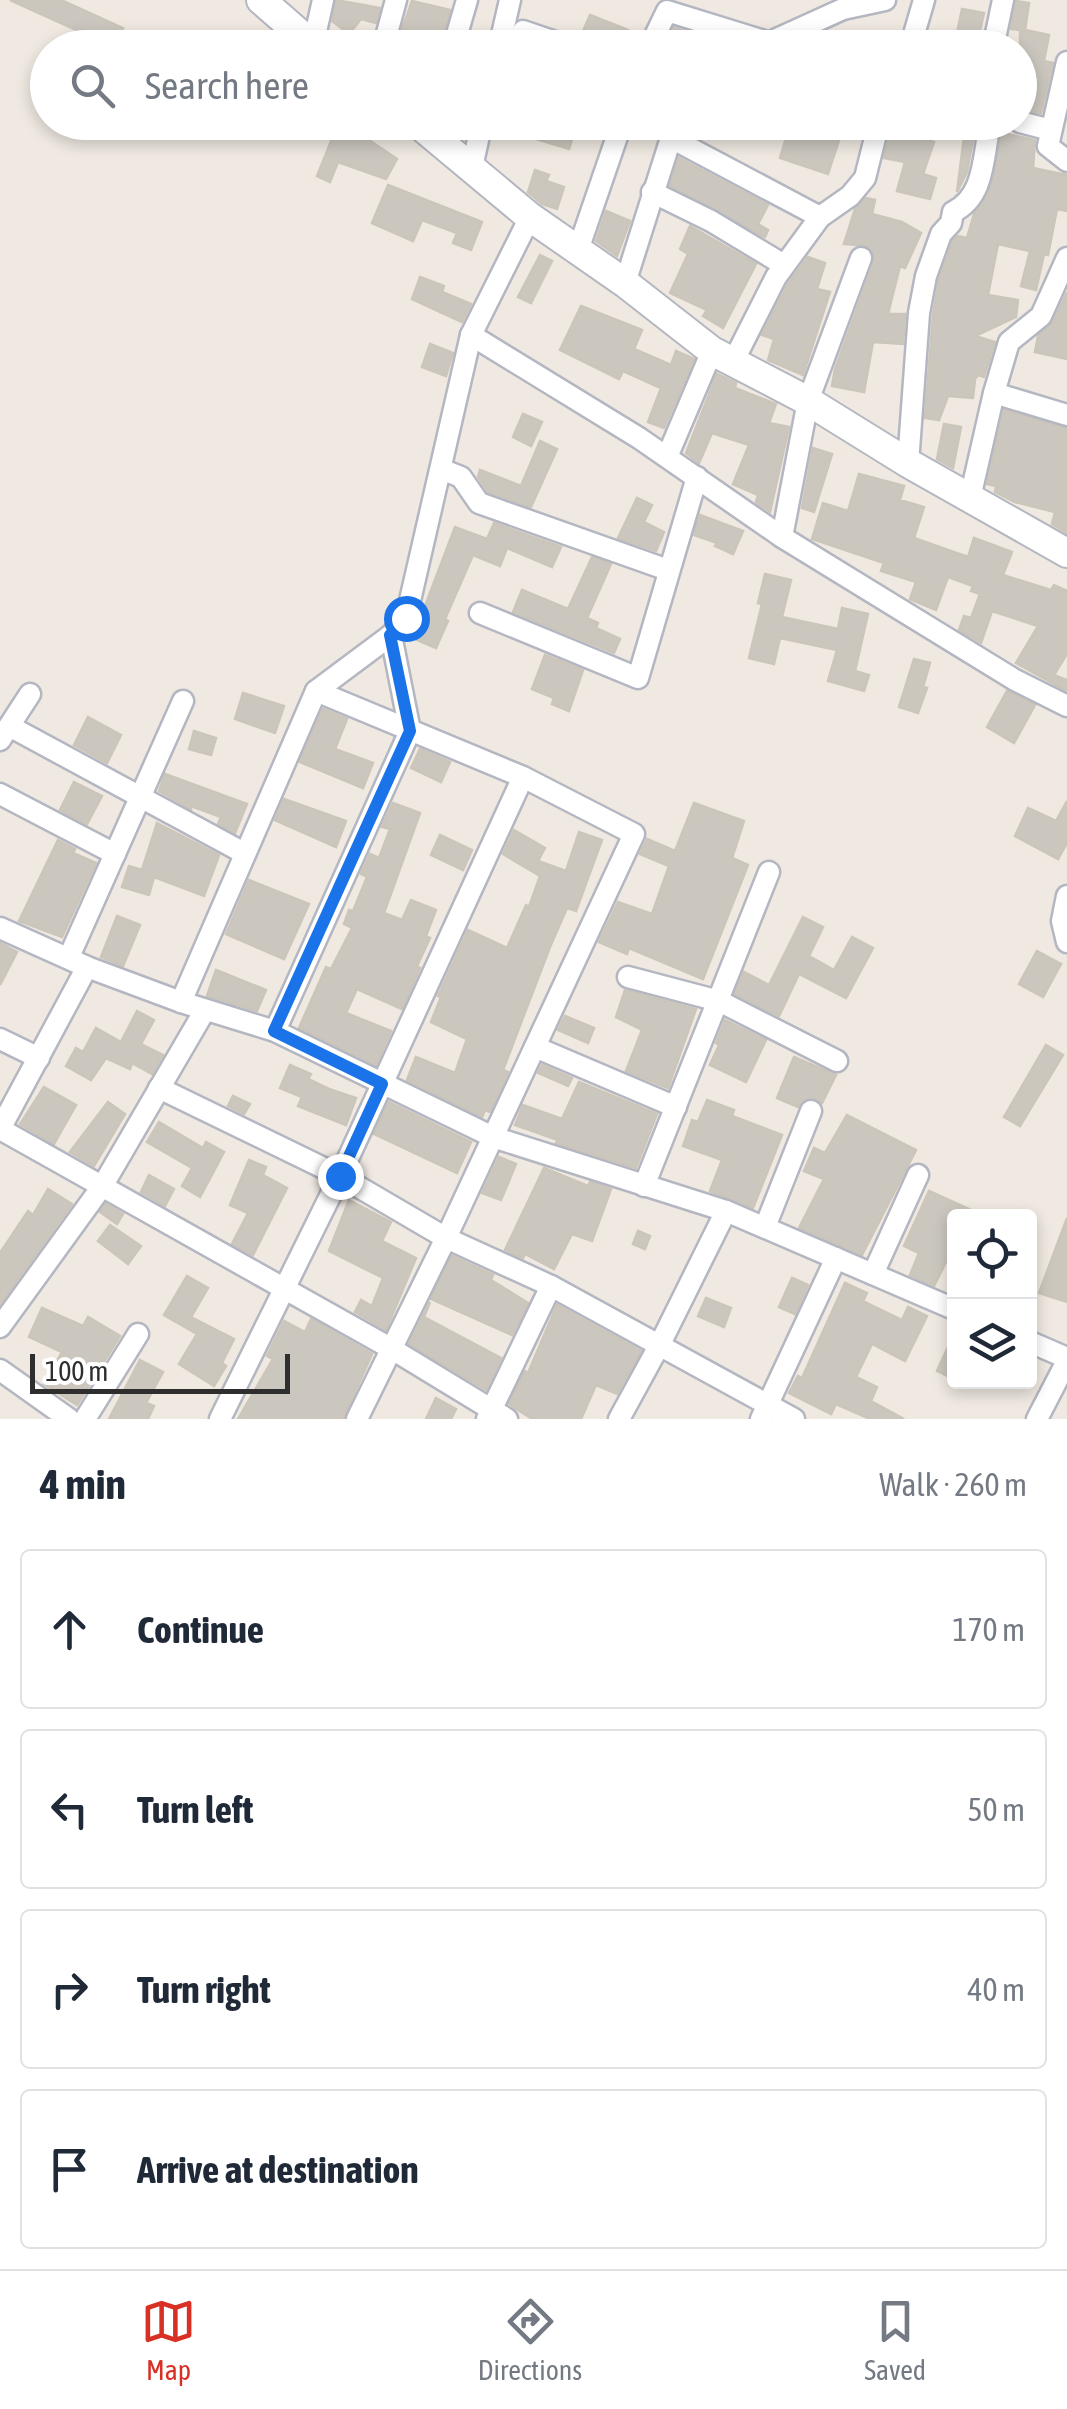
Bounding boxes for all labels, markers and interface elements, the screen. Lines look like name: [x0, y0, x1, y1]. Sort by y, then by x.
search box: [30, 30, 1037, 140]
icon: search: [65, 58, 120, 113]
text: Search here: [145, 64, 309, 107]
route start: [384, 596, 430, 642]
route end: [318, 1154, 364, 1200]
map controls: [947, 1209, 1037, 1389]
button: locate: [947, 1209, 1037, 1299]
button: layers: [947, 1299, 1037, 1389]
scale bar: [30, 1349, 290, 1394]
text: 100 m: [45, 1355, 108, 1387]
text: 4 min: [40, 1460, 126, 1508]
text: Walk · 260 m: [879, 1466, 1027, 1503]
icon: ahead: [42, 1602, 97, 1657]
text: Continue: [137, 1608, 264, 1651]
text: 170 m: [952, 1611, 1025, 1648]
icon: left: [42, 1782, 97, 1837]
text: Turn left: [137, 1788, 253, 1831]
text: 50 m: [967, 1791, 1025, 1828]
icon: right: [42, 1962, 97, 2017]
text: Turn right: [137, 1968, 271, 2011]
text: 40 m: [967, 1971, 1025, 2008]
icon: arrive: [42, 2142, 97, 2197]
text: Arrive at destination: [137, 2148, 419, 2191]
tab: Map: [141, 2294, 196, 2386]
tab: Directions: [478, 2294, 582, 2386]
tab: Saved: [864, 2294, 926, 2386]

